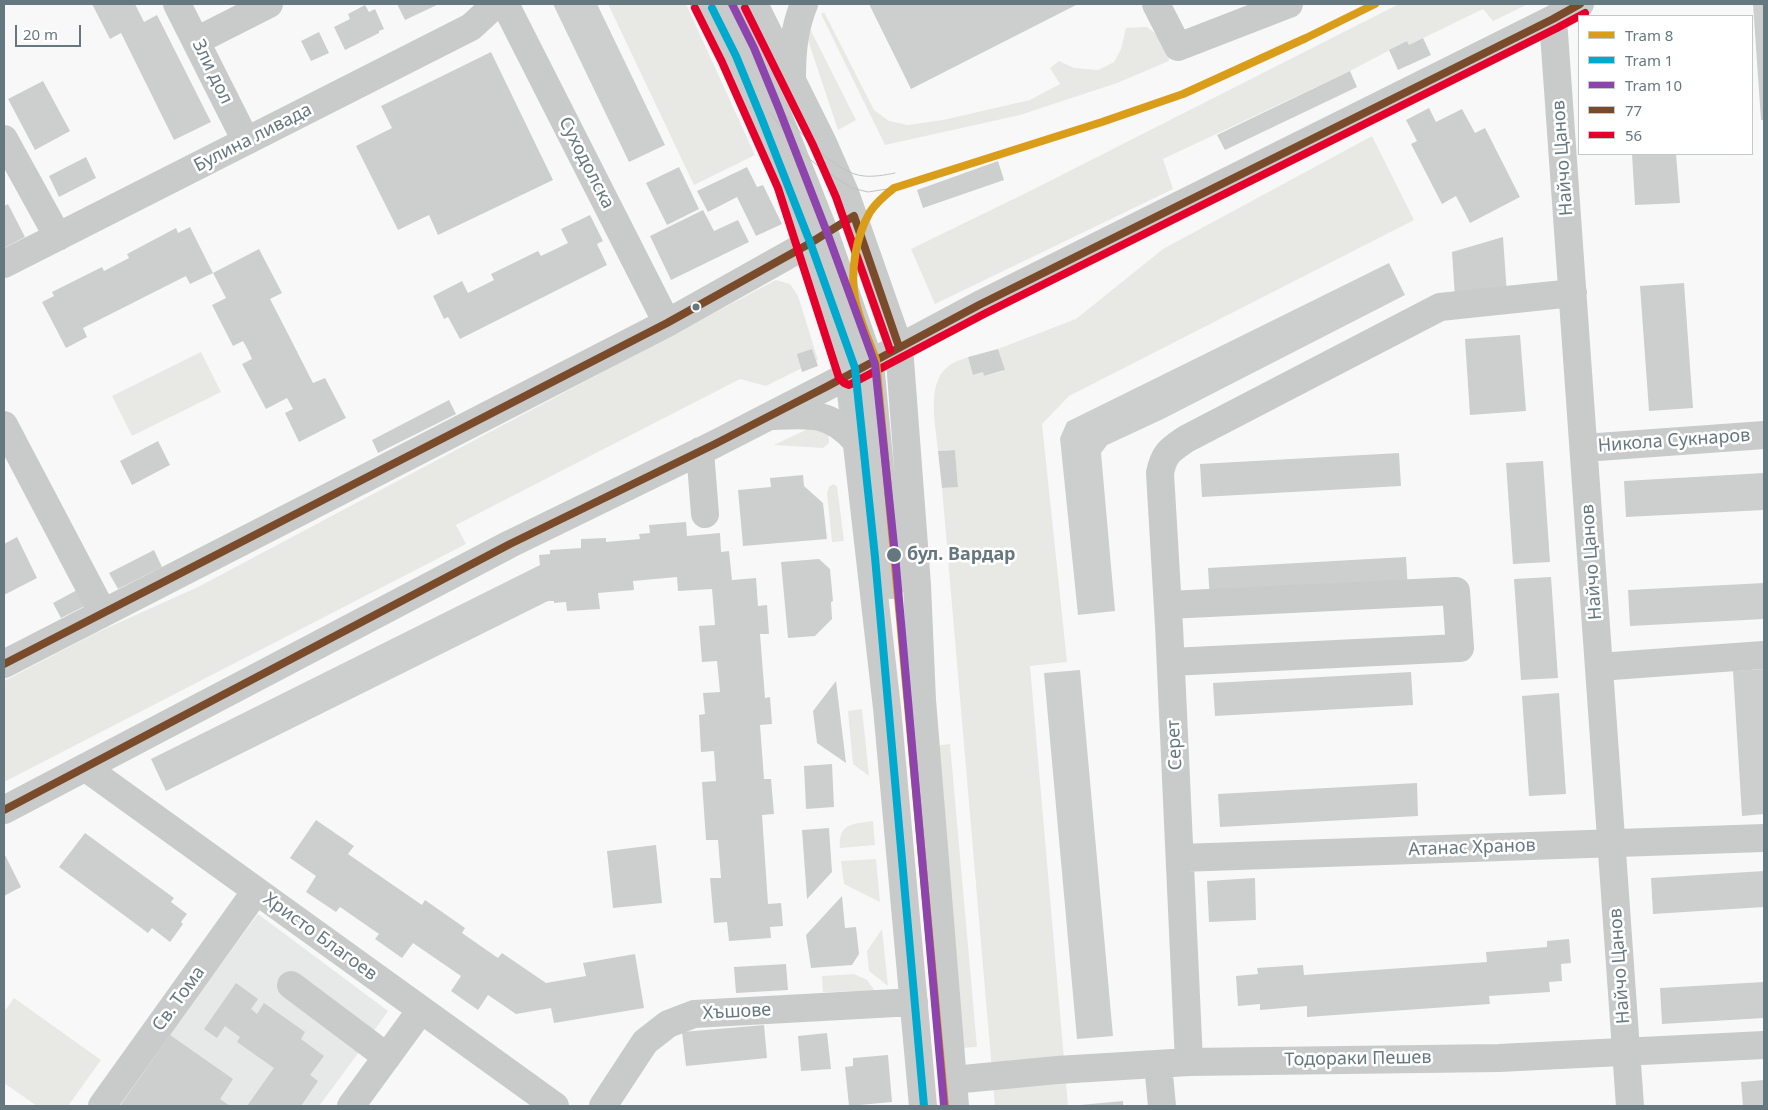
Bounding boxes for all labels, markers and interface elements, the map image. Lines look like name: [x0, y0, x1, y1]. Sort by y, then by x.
scale bar: [18, 15, 84, 47]
legend: [1578, 15, 1753, 155]
text: 20 m: [23, 24, 58, 44]
text: Tram 8: [1625, 25, 1673, 45]
street label: Зли дол: [187, 36, 237, 108]
text: Tram 1: [1625, 50, 1673, 70]
text: Tram 10: [1625, 75, 1682, 95]
street label: Булина ливада: [190, 99, 316, 177]
street label: Найчо Цанов: [1548, 100, 1578, 216]
text: 77: [1625, 100, 1642, 120]
street label: Суходолска: [554, 113, 618, 213]
text: 56: [1625, 125, 1642, 145]
unlabelled marker: [691, 302, 701, 312]
street label: Никола Сукнаров: [1597, 425, 1751, 457]
street label: Найчо Цанов: [1577, 504, 1607, 620]
place label: бул. Вардар: [907, 544, 1016, 566]
marker: бул. Вардар: [885, 546, 903, 564]
street label: Серет: [1163, 719, 1187, 771]
street label: Атанас Хранов: [1408, 835, 1536, 861]
street label: Христо Благоев: [259, 889, 381, 985]
street label: Найчо Цанов: [1605, 908, 1635, 1024]
street label: Св. Тома: [148, 962, 210, 1036]
street label: Хъшове: [702, 999, 772, 1025]
street label: Тодораки Пешев: [1284, 1047, 1432, 1071]

